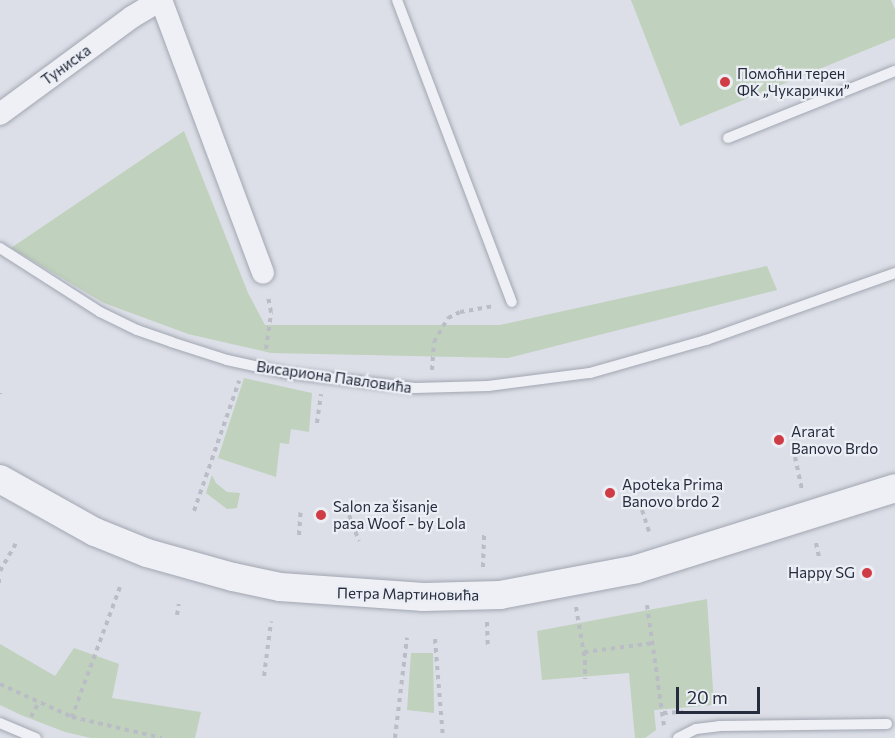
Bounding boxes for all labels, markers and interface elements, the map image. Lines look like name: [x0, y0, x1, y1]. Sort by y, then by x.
street label: Туниска: [38, 41, 94, 89]
place label: Помоћни терен ФК „Чукарички”: [737, 64, 850, 99]
marker: Помоћни терен ФК „Чукарички”: [718, 75, 732, 89]
street label: Висариона Павловића: [255, 357, 413, 397]
place label: Ararat Banovo Brdo: [791, 422, 878, 457]
marker: Ararat Banovo Brdo: [772, 433, 786, 447]
place label: Apoteka Prima Banovo brdo 2: [622, 475, 723, 510]
marker: Apoteka Prima Banovo brdo 2: [603, 486, 617, 500]
place label: Salon za šisanje pasa Woof - by Lola: [333, 497, 466, 532]
marker: Salon za šisanje pasa Woof - by Lola: [314, 508, 328, 522]
place label: Happy SG: [788, 564, 855, 582]
marker: Happy SG: [860, 566, 874, 580]
street label: Петра Мартиновића: [337, 584, 479, 604]
scale bar: [679, 675, 763, 713]
text: 20 m: [687, 686, 728, 708]

